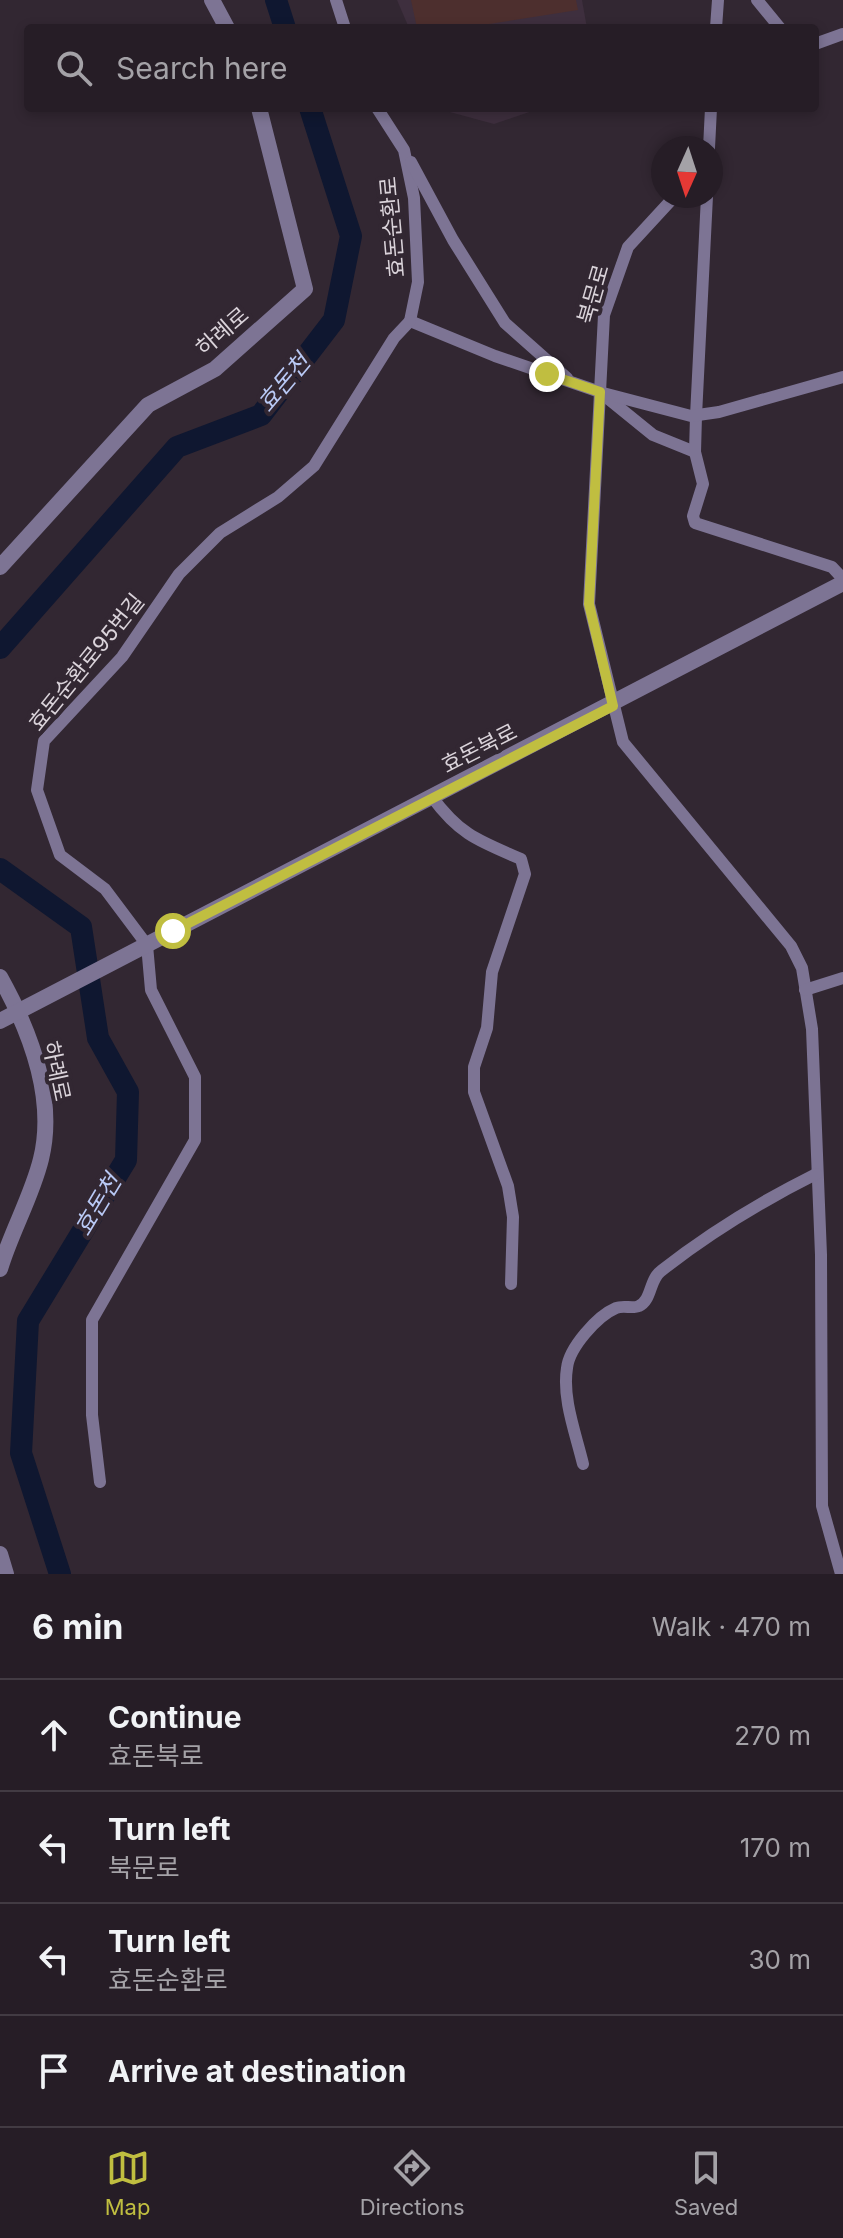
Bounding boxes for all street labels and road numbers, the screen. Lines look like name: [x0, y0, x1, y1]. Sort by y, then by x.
street label: 효돈순환로: [375, 175, 409, 279]
street label: 북문로: [572, 261, 614, 327]
street label: 하례로: [191, 301, 253, 361]
street label: 효돈순환로95번길: [23, 588, 149, 736]
street label: 효돈북로: [437, 718, 521, 778]
street label: 하례로: [38, 1039, 76, 1103]

